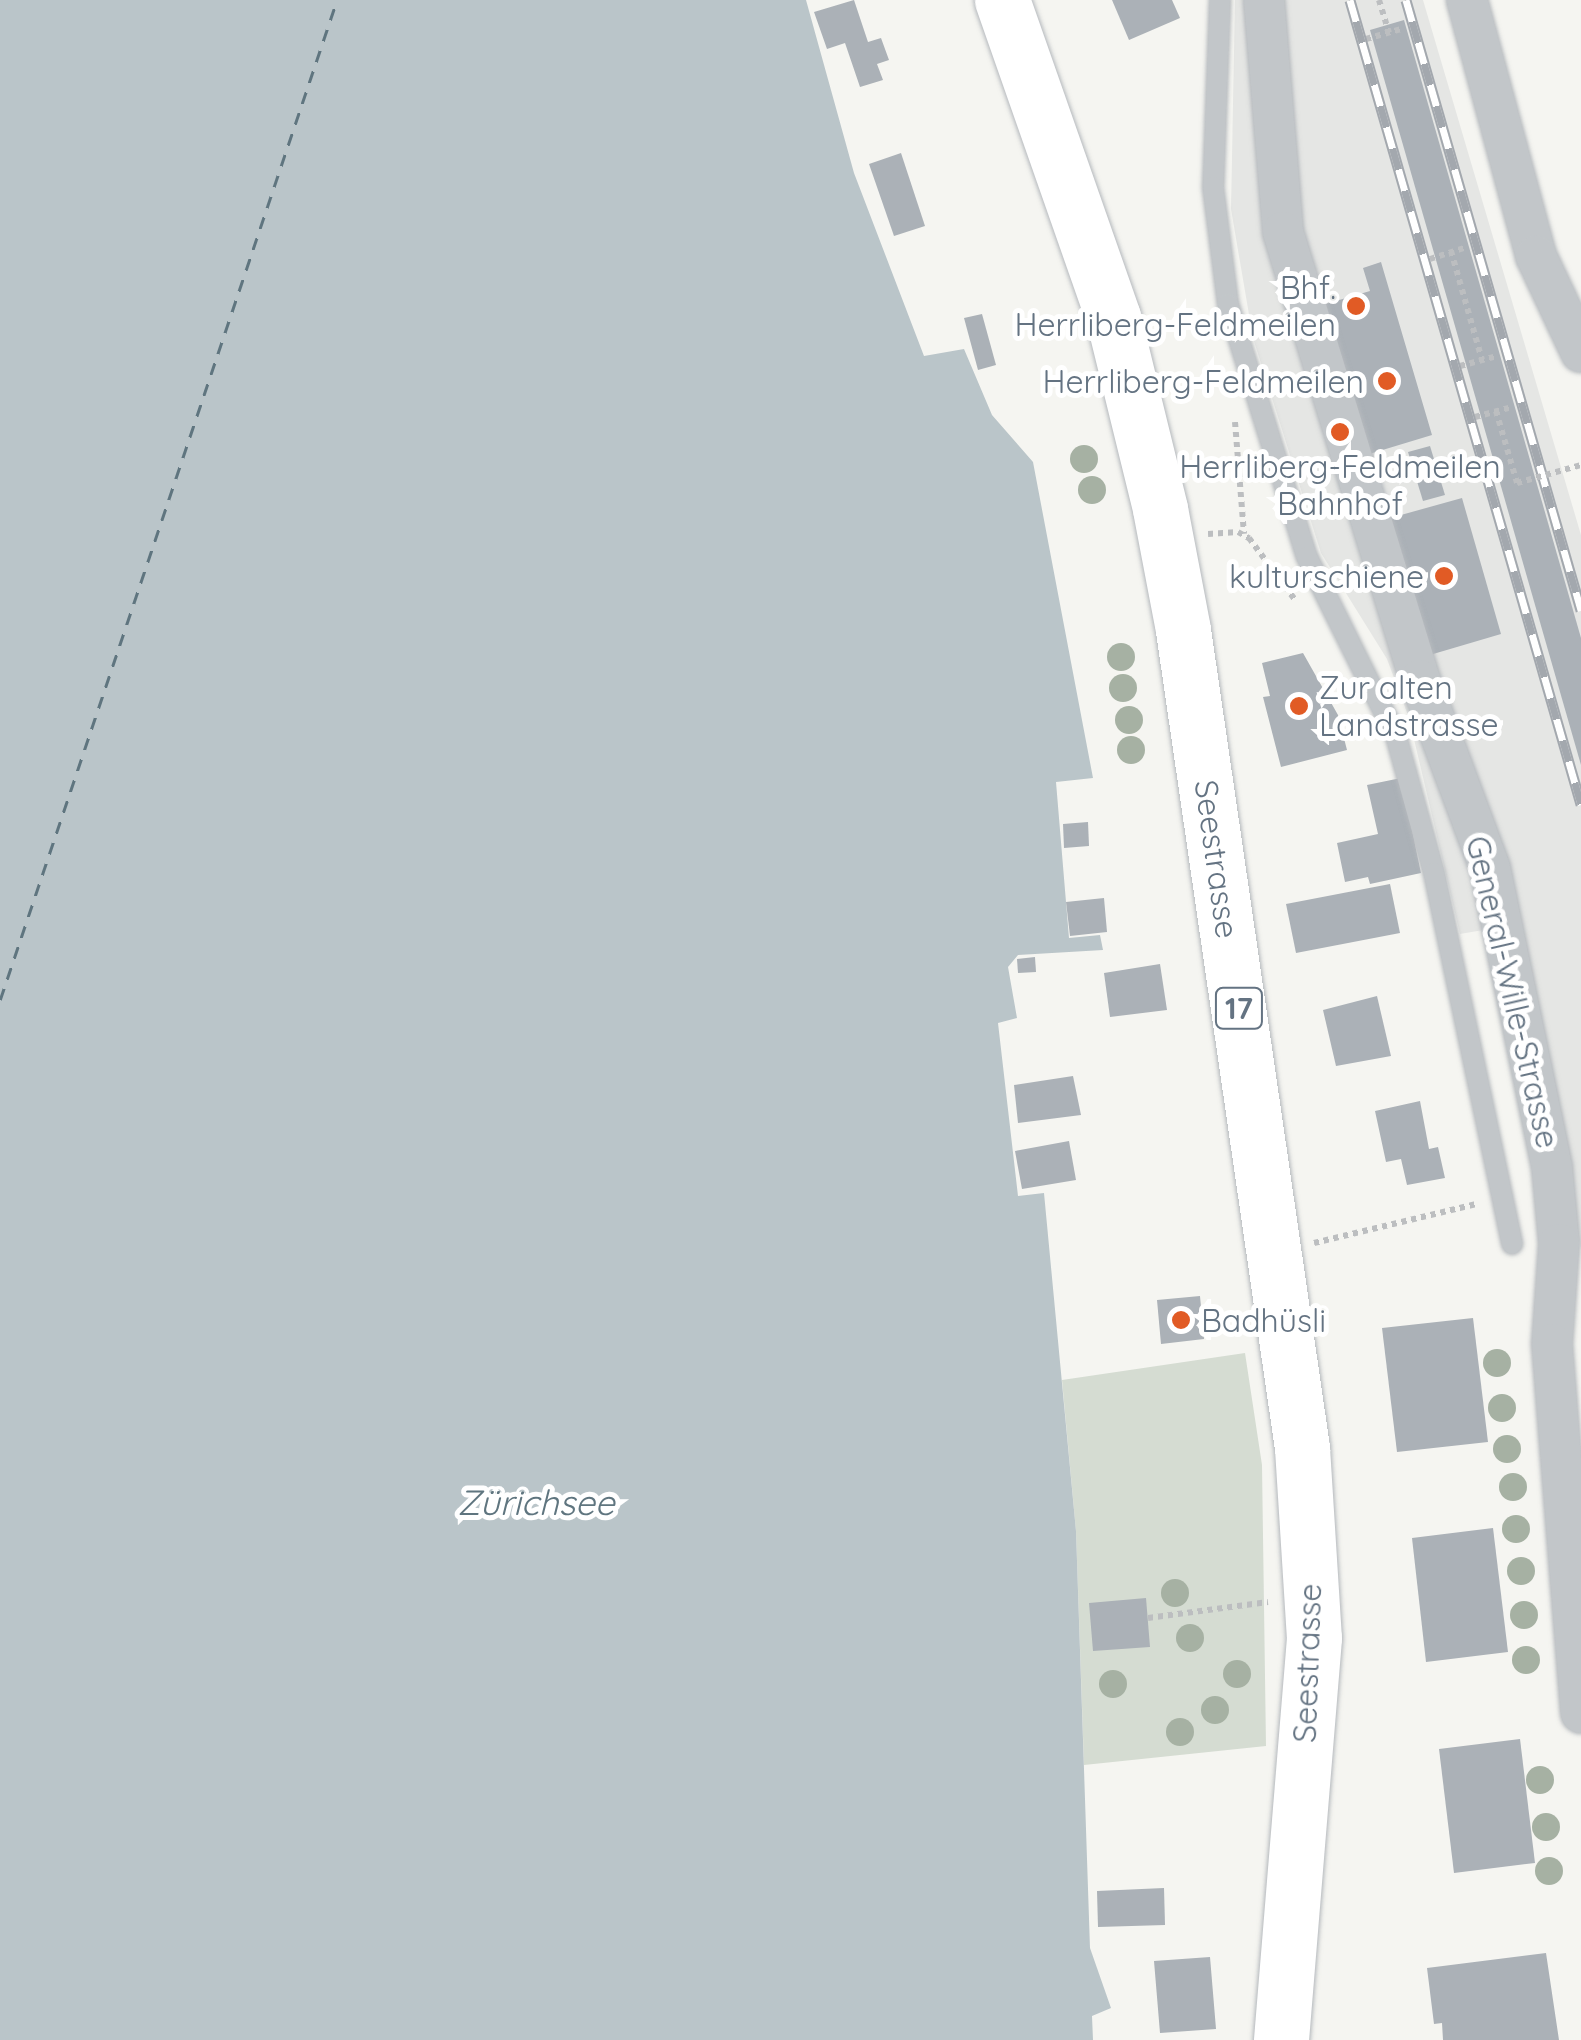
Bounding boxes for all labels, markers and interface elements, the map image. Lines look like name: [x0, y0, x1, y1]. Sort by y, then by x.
place label: Bhf. Herrliberg-Feldmeilen: [1014, 269, 1336, 344]
marker: Bhf. Herrliberg-Feldmeilen: [1345, 295, 1367, 317]
place label: Herrliberg-Feldmeilen: [1042, 362, 1364, 400]
marker: Herrliberg-Feldmeilen: [1374, 368, 1400, 394]
marker: Herrliberg-Feldmeilen Bahnhof: [1329, 421, 1351, 443]
place label: Herrliberg-Feldmeilen Bahnhof: [1179, 448, 1501, 523]
place label: kulturschiene: [1229, 557, 1424, 595]
marker: kulturschiene: [1433, 565, 1455, 587]
place label: Zur alten Landstrasse: [1319, 669, 1499, 744]
marker: Zur alten Landstrasse: [1288, 695, 1310, 717]
street label: Seestrasse: [1187, 777, 1247, 941]
street label: General-Wille-Strasse: [1458, 832, 1568, 1152]
road number: 17: [1214, 983, 1264, 1033]
place label: Badhüsli: [1201, 1301, 1326, 1339]
marker: Badhüsli: [1170, 1309, 1192, 1331]
water label: Zürichsee: [457, 1481, 615, 1523]
street label: Seestrasse: [1285, 1583, 1329, 1743]

